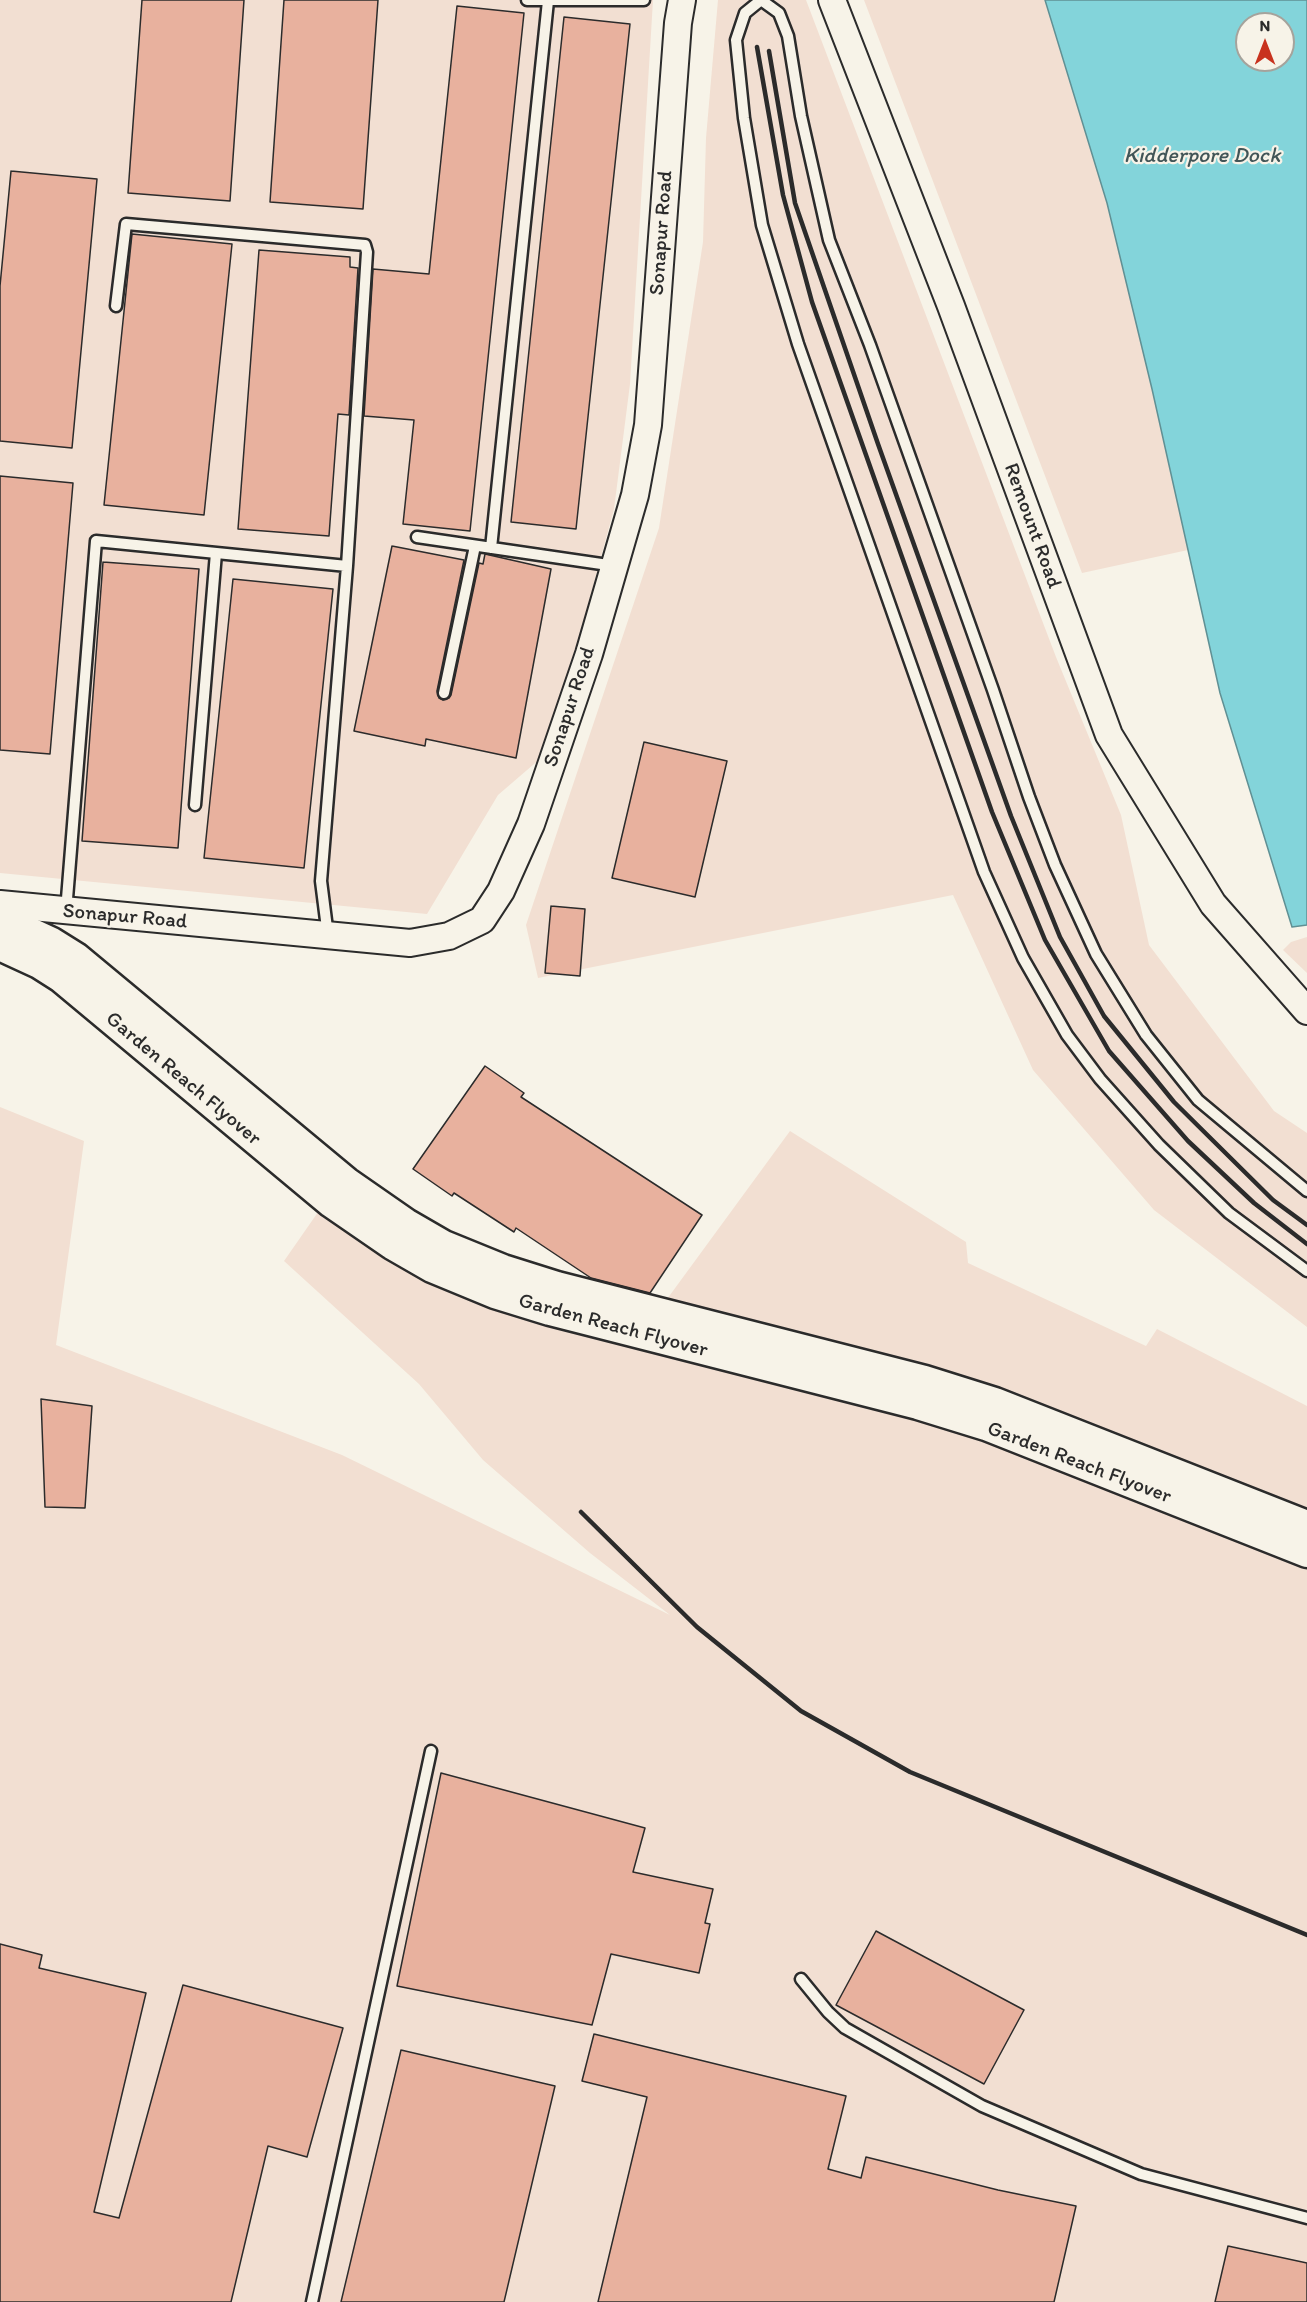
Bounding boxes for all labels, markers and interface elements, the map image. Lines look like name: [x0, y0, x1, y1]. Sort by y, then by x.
north arrow: [1235, 12, 1295, 72]
text: N: [1260, 16, 1270, 35]
water label: Kidderpore Dock: [1124, 143, 1280, 169]
street label: Sonapur Road: [645, 170, 679, 296]
street label: Remount Road: [998, 460, 1066, 592]
street label: Sonapur Road: [539, 644, 601, 770]
street label: Sonapur Road: [62, 899, 188, 935]
street label: Garden Reach Flyover: [100, 1007, 266, 1151]
street label: Garden Reach Flyover: [515, 1289, 711, 1363]
street label: Garden Reach Flyover: [983, 1416, 1175, 1510]

